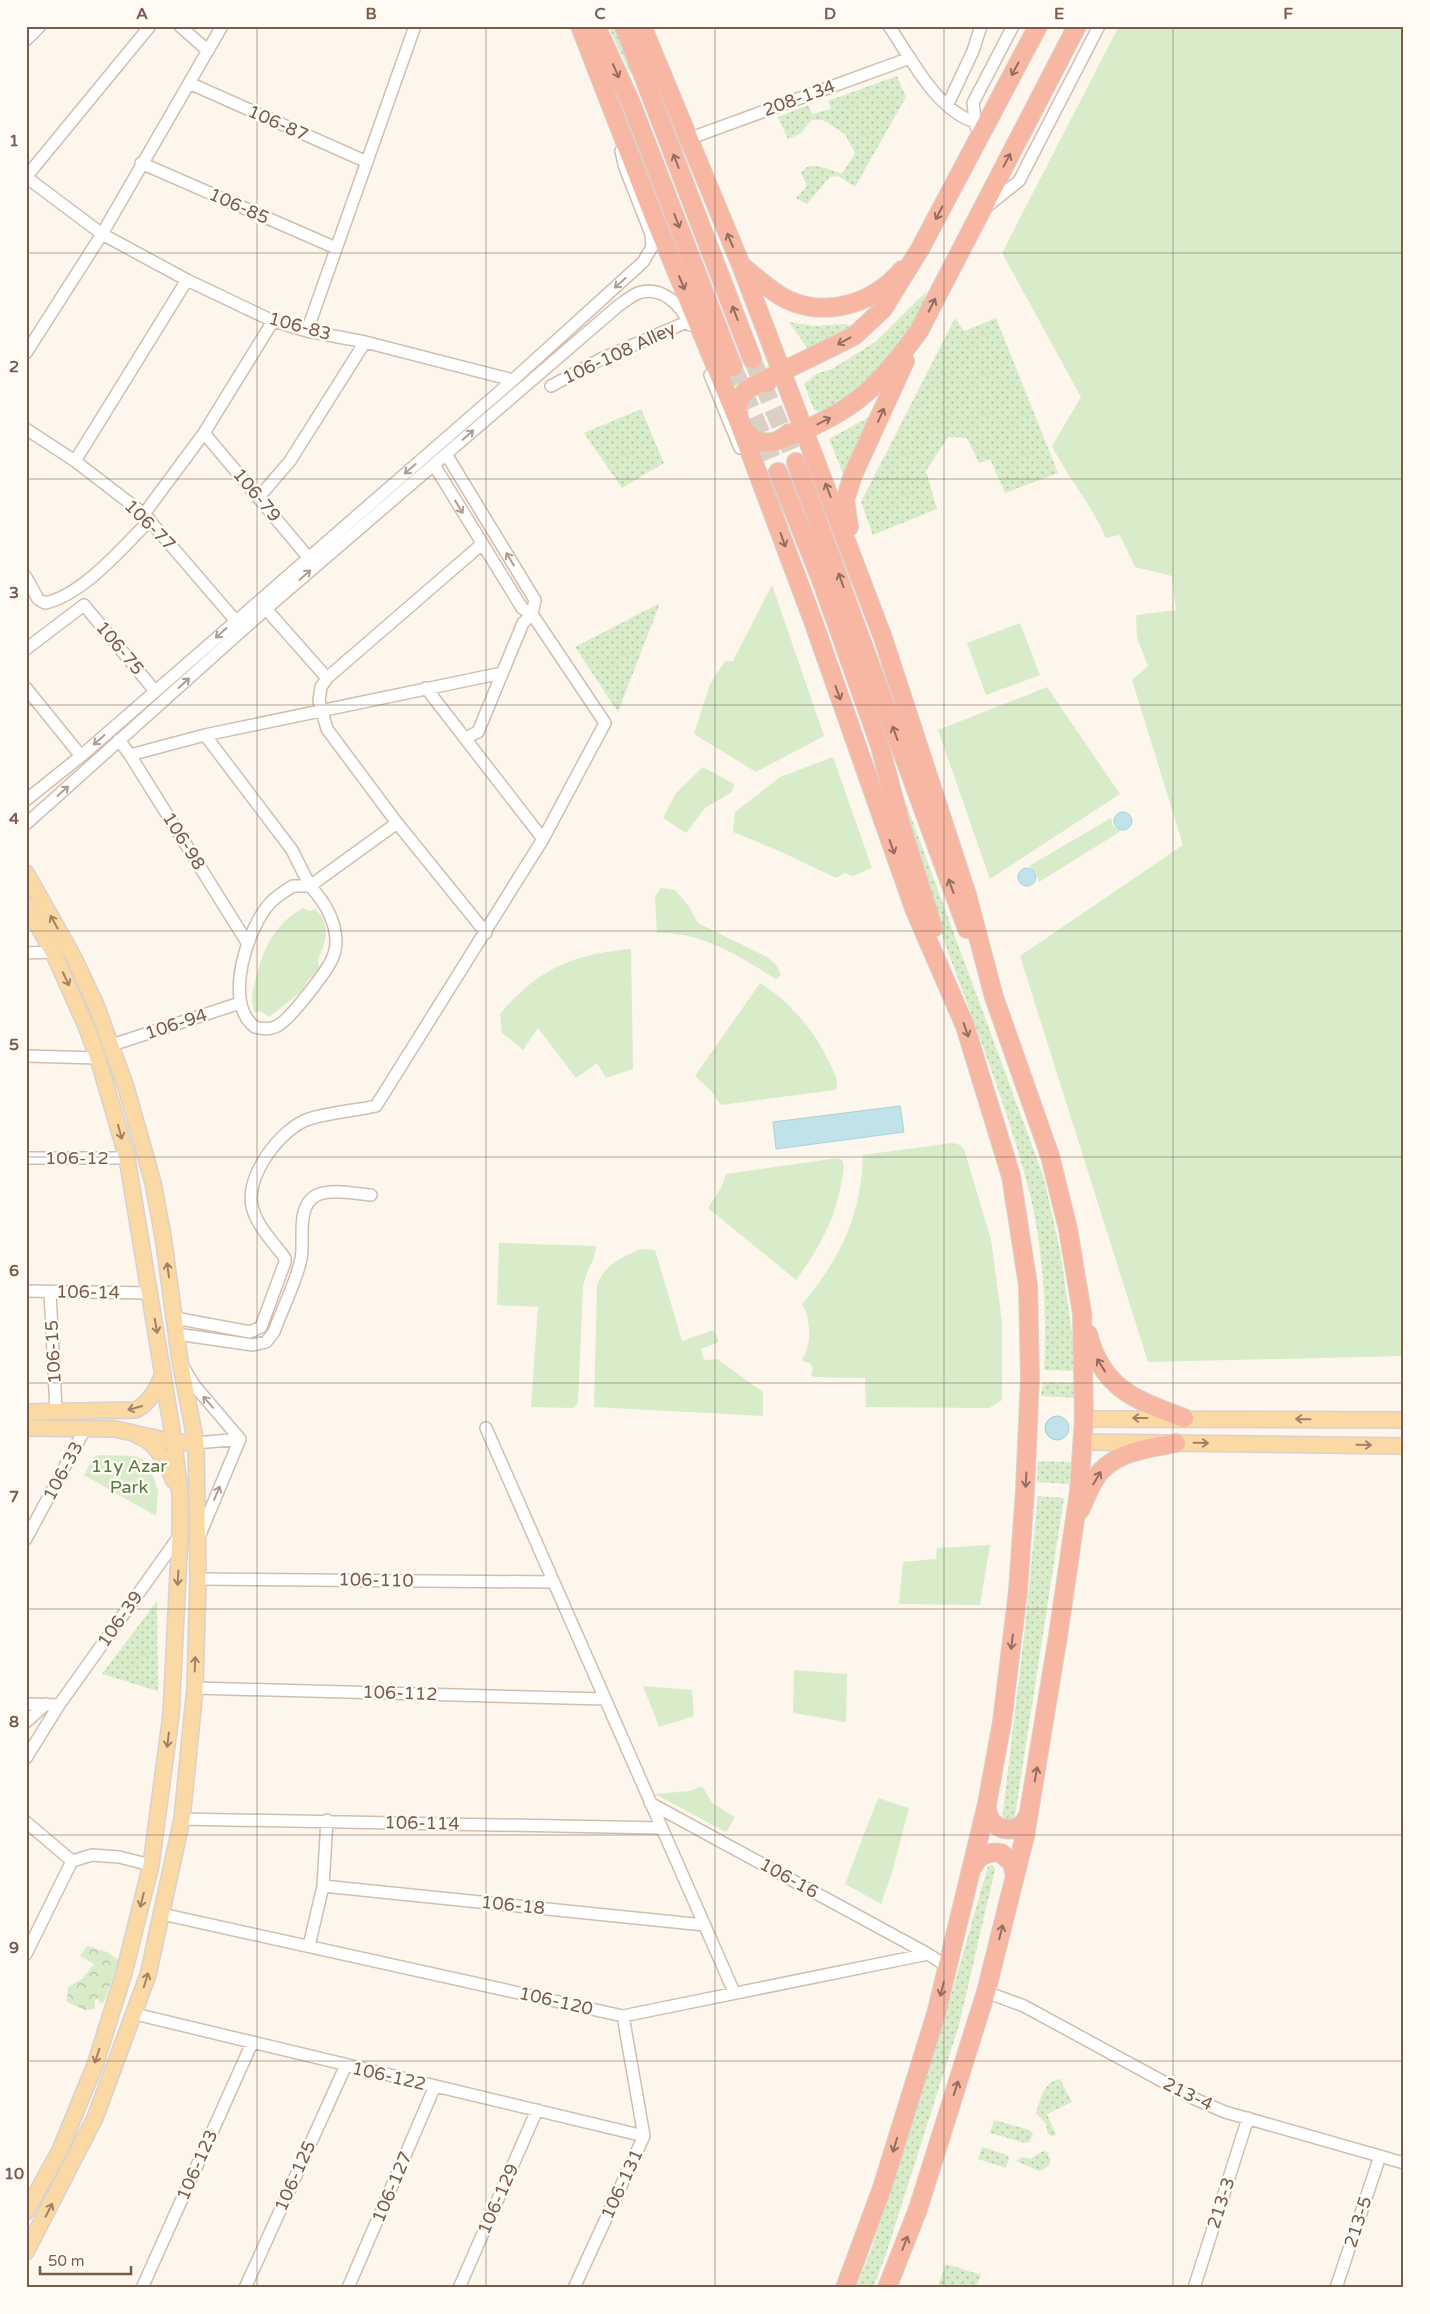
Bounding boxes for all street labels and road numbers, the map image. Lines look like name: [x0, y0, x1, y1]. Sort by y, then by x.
street label: 208-134: [760, 75, 838, 121]
street label: 106-87: [244, 100, 312, 146]
street label: 106-85: [205, 183, 273, 229]
street label: 106-83: [266, 307, 334, 345]
street label: 106-108 Alley: [559, 317, 679, 389]
street label: 106-79: [228, 464, 286, 526]
street label: 106-77: [120, 495, 180, 555]
street label: 106-75: [91, 617, 149, 679]
street label: 106-98: [158, 808, 210, 874]
street label: 106-94: [142, 1004, 210, 1044]
street label: 106-12: [45, 1147, 109, 1169]
street label: 106-14: [56, 1280, 120, 1304]
street label: 106-15: [40, 1320, 66, 1384]
street label: 106-33: [38, 1438, 88, 1504]
street label: 106-110: [338, 1568, 414, 1592]
street label: 106-39: [93, 1587, 147, 1651]
street label: 106-112: [362, 1681, 438, 1705]
street label: 106-114: [384, 1811, 460, 1835]
street label: 106-16: [756, 1853, 822, 1903]
street label: 106-18: [480, 1891, 546, 1919]
street label: 106-120: [517, 1982, 595, 2020]
street label: 106-122: [350, 2057, 428, 2095]
street label: 213-4: [1159, 2073, 1217, 2115]
street label: 106-123: [172, 2126, 222, 2204]
street label: 106-125: [270, 2137, 320, 2215]
street label: 106-131: [596, 2145, 648, 2223]
street label: 106-127: [367, 2148, 417, 2226]
street label: 106-129: [473, 2160, 523, 2238]
street label: 213-3: [1202, 2175, 1240, 2231]
street label: 213-5: [1339, 2194, 1377, 2250]

